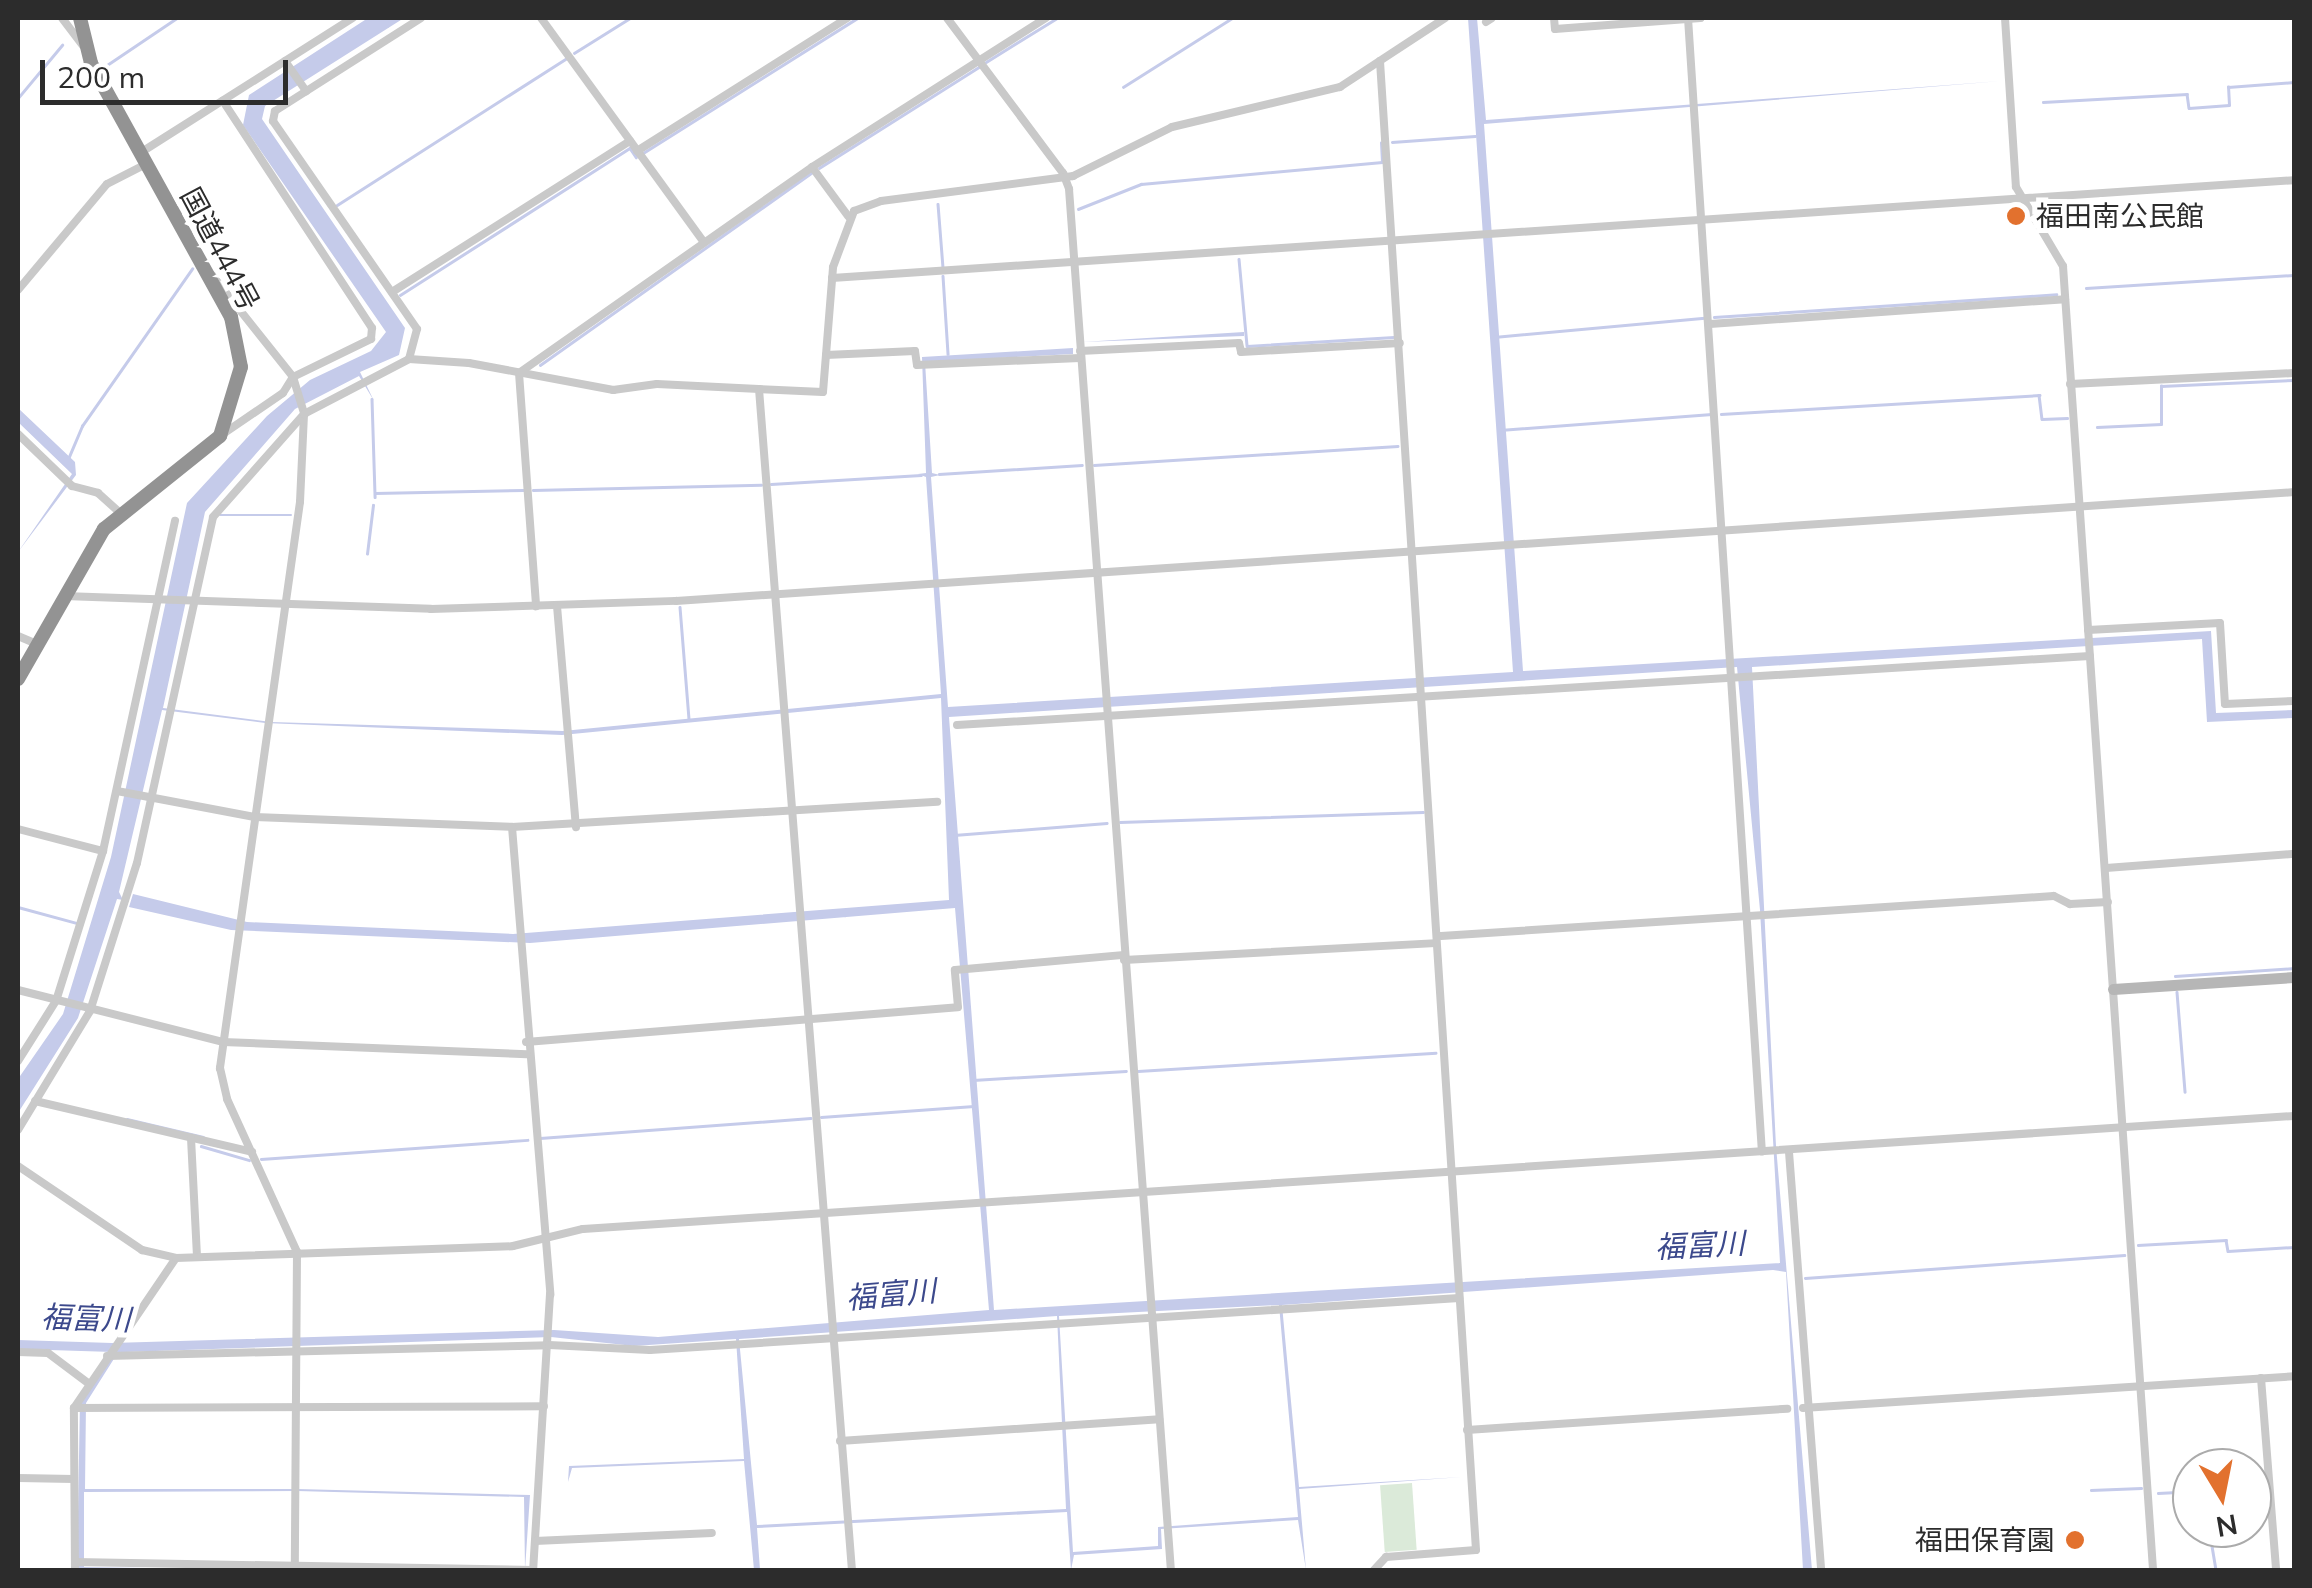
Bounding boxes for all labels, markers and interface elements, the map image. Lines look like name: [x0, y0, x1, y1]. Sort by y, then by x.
scale bar: [45, 40, 292, 102]
text: 200 m: [57, 58, 145, 96]
street label: 国道444号: [174, 182, 266, 316]
place label: 福田南公民館: [2036, 199, 2204, 233]
marker: 福田南公民館: [2005, 205, 2027, 227]
water label: 福富川: [1654, 1225, 1746, 1265]
water label: 福富川: [845, 1272, 937, 1316]
water label: 福富川: [40, 1298, 132, 1338]
north arrow: [2172, 1448, 2272, 1548]
text: N: [2214, 1507, 2240, 1545]
place label: 福田保育園: [1915, 1523, 2055, 1557]
marker: 福田保育園: [2064, 1529, 2086, 1551]

